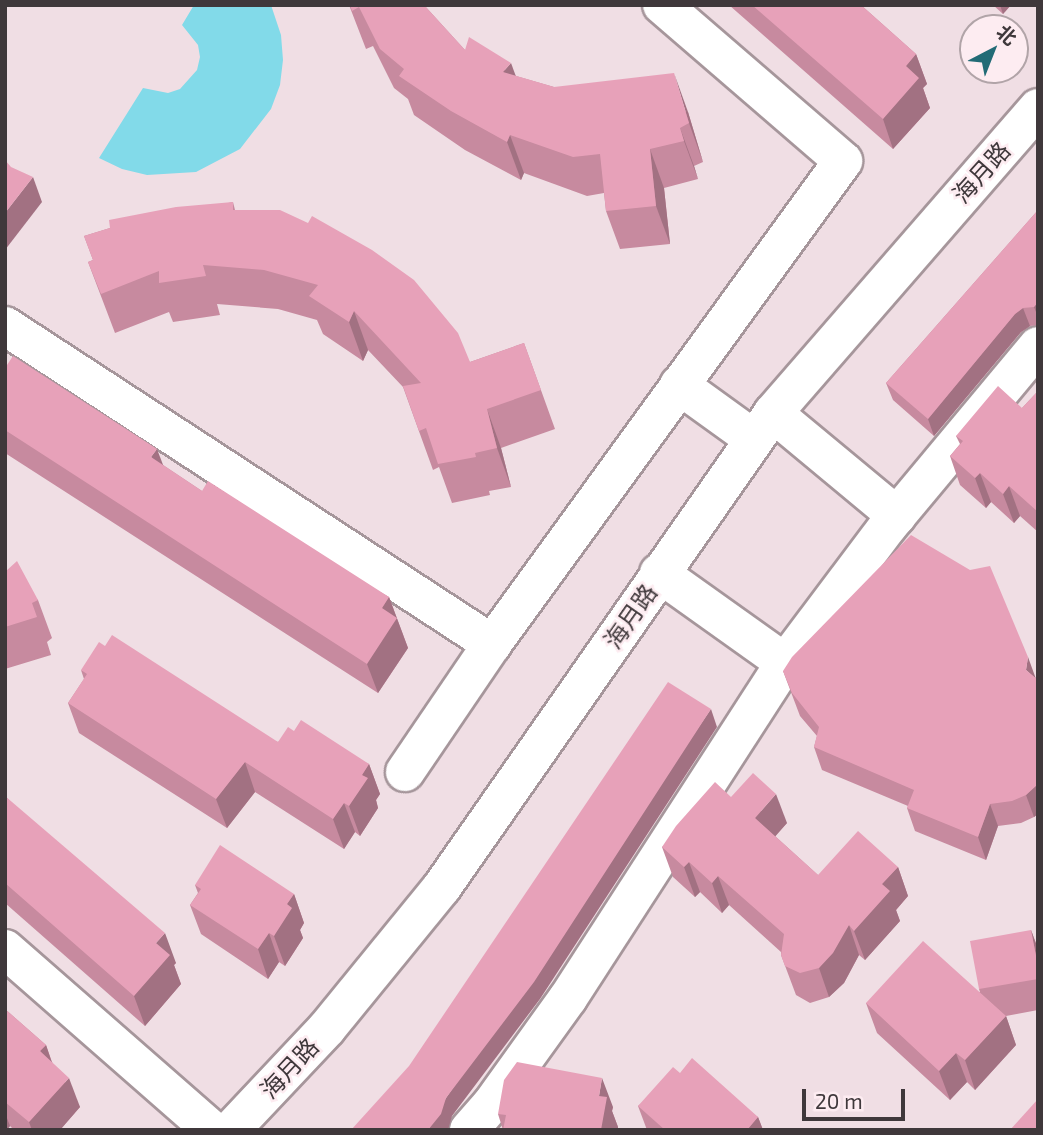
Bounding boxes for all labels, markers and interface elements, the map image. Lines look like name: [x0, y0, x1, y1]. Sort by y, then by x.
north arrow: [959, 14, 1029, 84]
text: 北: [992, 20, 1022, 49]
street label: 海月路: [946, 136, 1016, 208]
street label: 海月路: [598, 578, 662, 654]
street label: 海月路: [254, 1032, 324, 1104]
scale bar: [805, 1076, 908, 1120]
text: 20 m: [815, 1088, 863, 1113]

